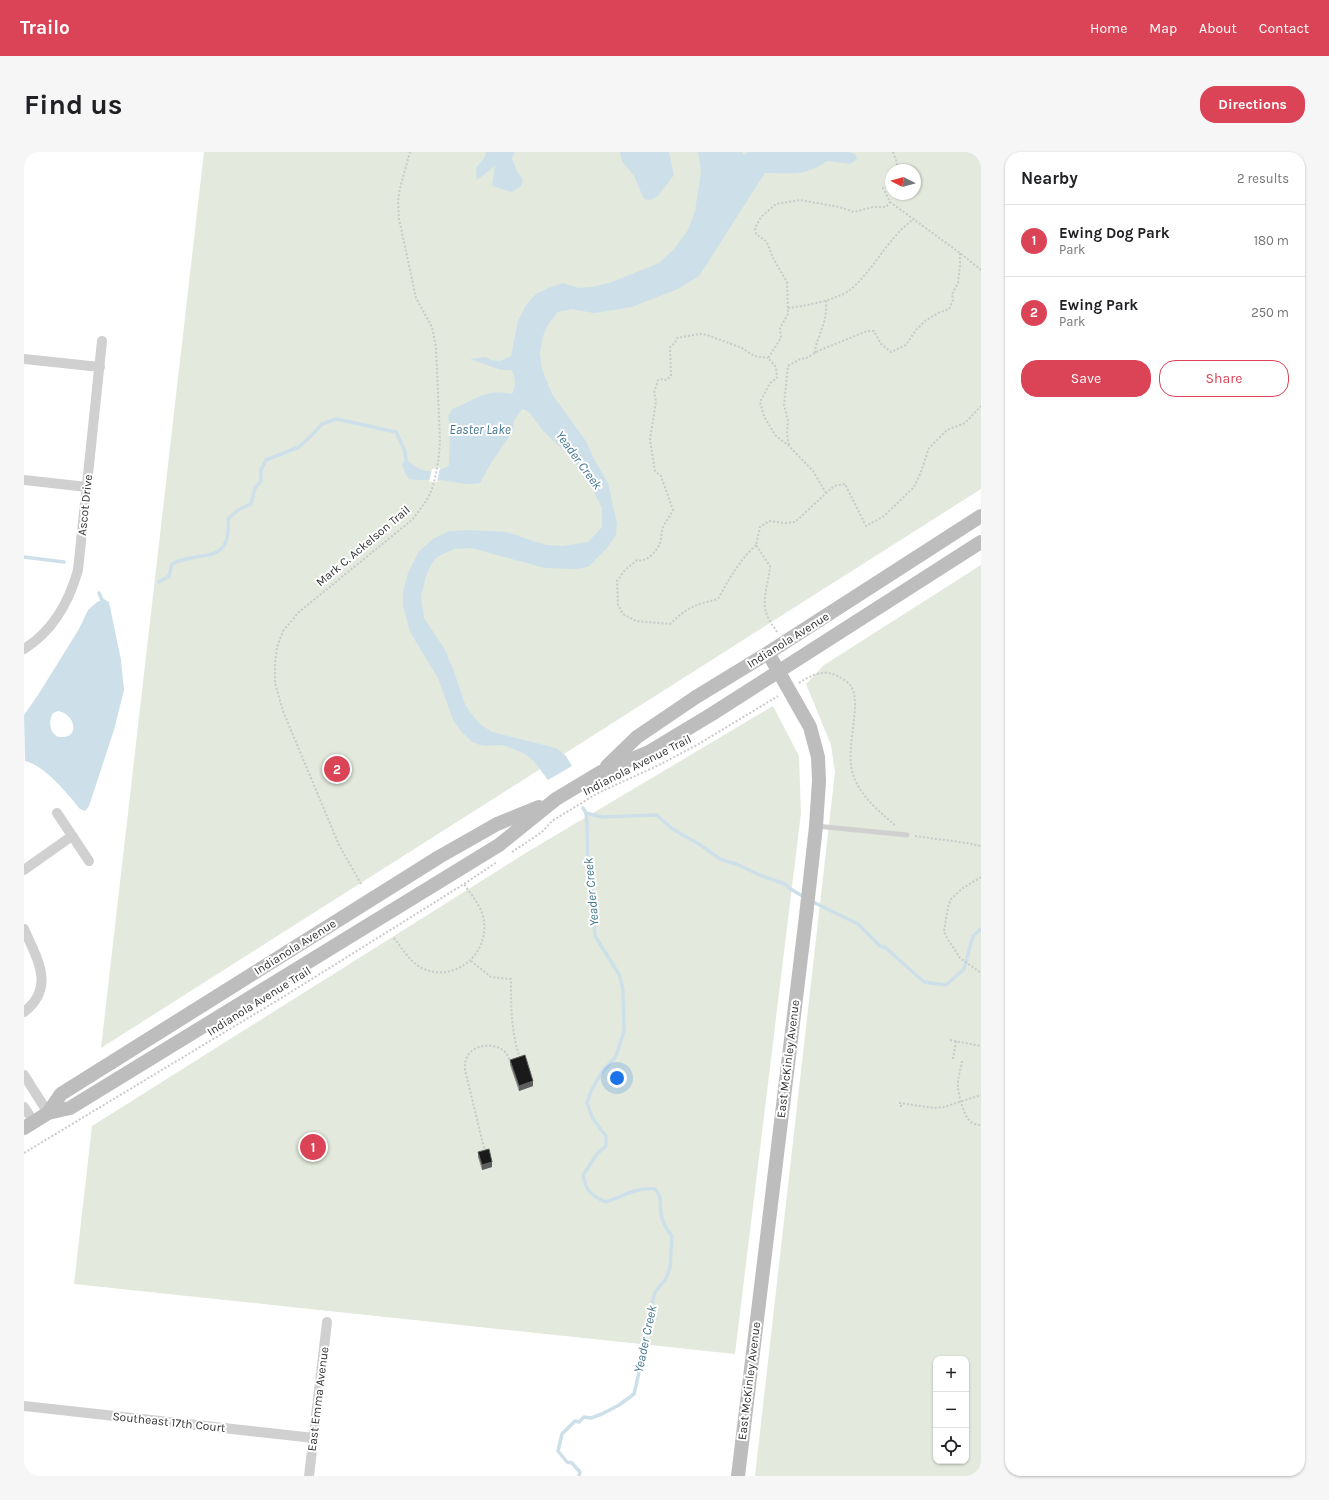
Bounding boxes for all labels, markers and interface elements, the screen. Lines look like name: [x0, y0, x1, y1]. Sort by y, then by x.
text: Trailo: [20, 17, 70, 39]
text: Home: [1090, 20, 1127, 37]
text: Map: [1149, 20, 1177, 37]
text: About: [1199, 20, 1237, 37]
text: Contact: [1259, 20, 1309, 37]
button: Directions: [1200, 86, 1305, 123]
text: Find us: [24, 88, 123, 121]
north arrow: [885, 164, 921, 200]
text: Nearby: [1021, 168, 1078, 188]
text: 2 results: [1237, 171, 1289, 186]
text: Ewing Dog Park: [1059, 224, 1170, 242]
text: 1: [1032, 233, 1036, 248]
text: 180 m: [1254, 233, 1289, 248]
text: Park: [1059, 242, 1085, 257]
text: Ewing Park: [1059, 296, 1138, 314]
text: 2: [1030, 305, 1038, 320]
text: 250 m: [1251, 305, 1289, 320]
text: Park: [1059, 314, 1085, 329]
button: Save: [1021, 360, 1151, 397]
button: Share: [1159, 360, 1289, 397]
water label: Easter Lake: [449, 422, 511, 437]
water label: Yeader Creek: [553, 428, 605, 493]
street label: Ascot Drive: [75, 474, 95, 536]
street label: Mark C. Ackelson Trail: [313, 503, 413, 589]
street label: Indianola Avenue: [744, 609, 832, 671]
street label: Indianola Avenue Trail: [580, 732, 694, 798]
pin: 2: [324, 754, 350, 784]
water label: Yeader Creek: [580, 857, 601, 927]
street label: Indianola Avenue: [251, 916, 339, 978]
street label: Indianola Avenue Trail: [204, 963, 314, 1039]
street label: East McKinley Avenue: [774, 999, 802, 1119]
your location: [607, 1068, 627, 1088]
pin: 1: [300, 1132, 326, 1162]
water label: Yeader Creek: [631, 1303, 660, 1374]
street label: East McKinley Avenue: [735, 1321, 763, 1441]
street label: East Emma Avenue: [305, 1346, 331, 1452]
map controls: [933, 1356, 969, 1464]
button: +: [933, 1356, 969, 1392]
button: −: [933, 1392, 969, 1428]
street label: Southeast 17th Court: [112, 1409, 227, 1435]
button: locate: [933, 1428, 969, 1464]

